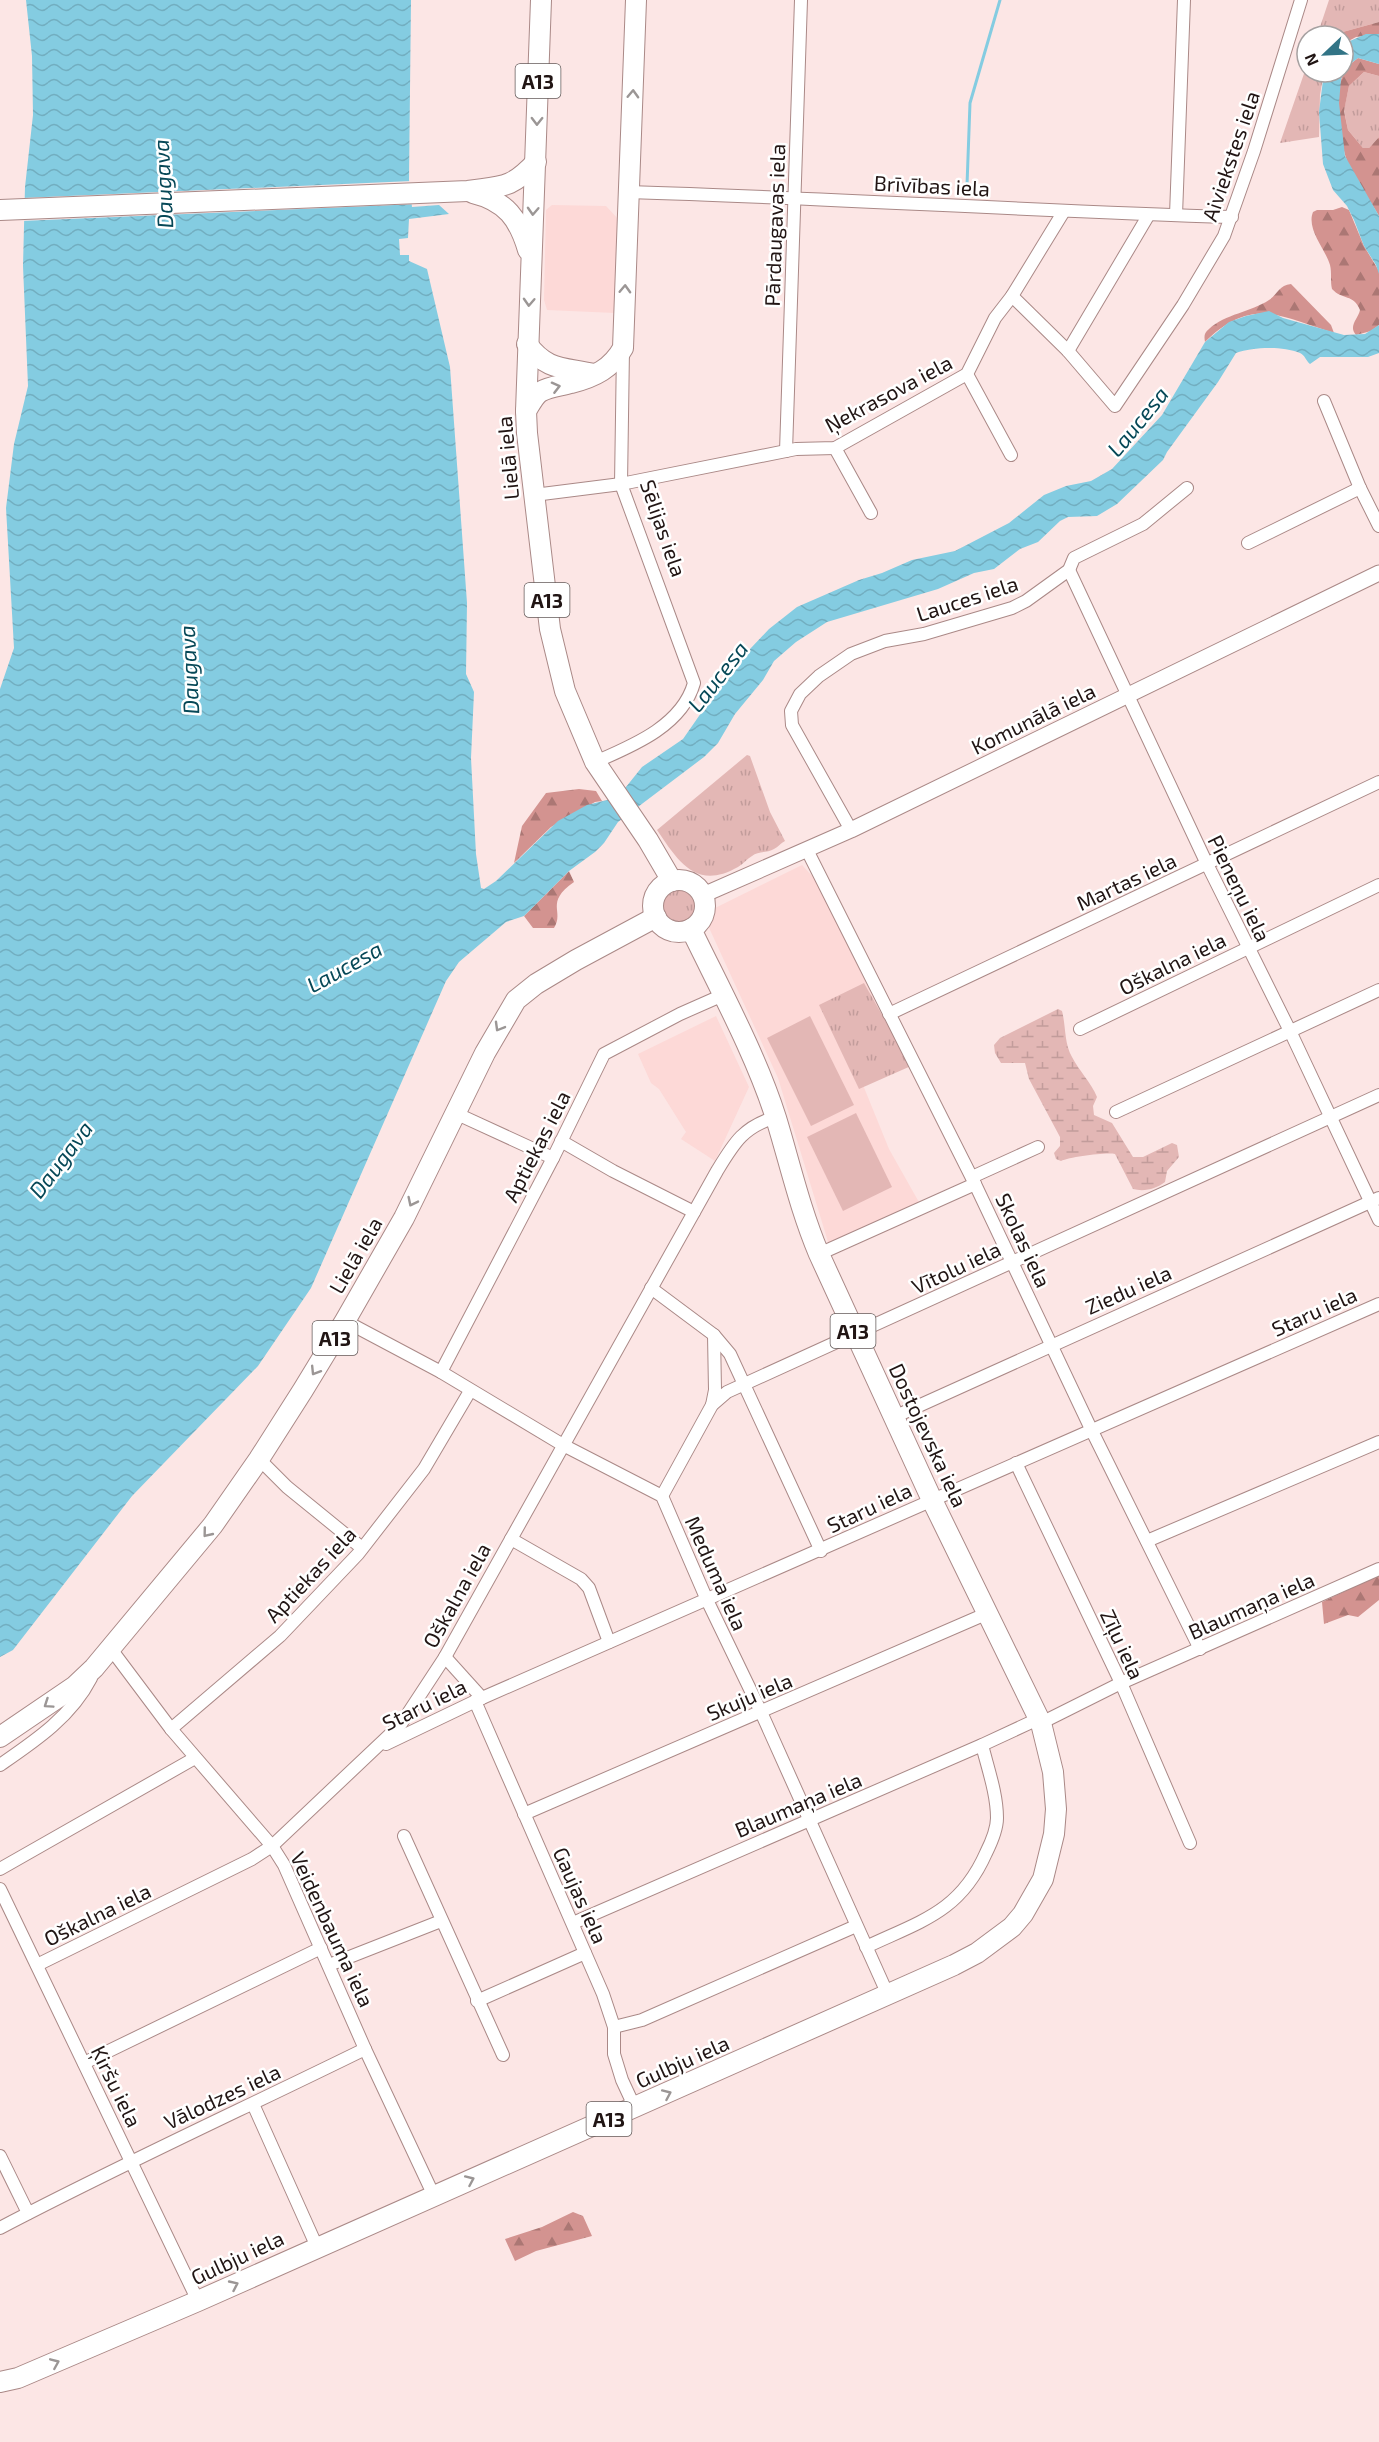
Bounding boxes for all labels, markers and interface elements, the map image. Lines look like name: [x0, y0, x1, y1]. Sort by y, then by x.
north arrow: [1295, 24, 1355, 84]
text: N: [1300, 51, 1322, 69]
road number: A13: [516, 64, 560, 98]
street label: Aiviekstes iela: [1196, 88, 1264, 224]
one-way arrow: [626, 90, 639, 99]
one-way arrow: [530, 117, 543, 126]
water label: Daugava: [147, 139, 177, 229]
street label: Pārdaugavas iela: [759, 143, 789, 307]
street label: Brīvības iela: [873, 169, 991, 201]
one-way arrow: [526, 207, 539, 216]
one-way arrow: [619, 285, 632, 294]
one-way arrow: [522, 298, 535, 307]
street label: Ņekrasova iela: [820, 349, 957, 439]
one-way arrow: [551, 381, 561, 394]
water label: Laucesa: [1101, 381, 1173, 461]
street label: Lielā iela: [491, 415, 523, 501]
street label: Sēlijas iela: [635, 476, 692, 580]
street label: Lauces iela: [913, 570, 1021, 626]
road number: A13: [524, 583, 570, 617]
water label: Daugava: [173, 625, 203, 715]
water label: Laucesa: [681, 636, 753, 716]
street label: Komunālā iela: [967, 677, 1099, 759]
street label: Pieneņu iela: [1202, 831, 1277, 946]
street label: Martas iela: [1072, 847, 1180, 915]
street label: Oškalna iela: [1114, 926, 1230, 1000]
water label: Laucesa: [302, 935, 386, 997]
one-way arrow: [494, 1021, 506, 1031]
street label: Aptiekas iela: [497, 1086, 575, 1206]
water label: Daugava: [23, 1116, 97, 1202]
street label: Skolas iela: [991, 1189, 1057, 1291]
one-way arrow: [407, 1195, 419, 1206]
street label: Lielā iela: [323, 1212, 387, 1298]
street label: Vītolu iela: [907, 1236, 1005, 1298]
street label: Ziedu iela: [1081, 1259, 1175, 1319]
street label: Staru iela: [1268, 1281, 1360, 1341]
road number: A13: [830, 1314, 876, 1348]
road number: A13: [312, 1321, 358, 1355]
street label: Dostojevska iela: [884, 1359, 973, 1511]
one-way arrow: [310, 1365, 322, 1375]
street label: Staru iela: [823, 1477, 915, 1537]
street label: Meduma iela: [681, 1512, 753, 1634]
street label: Aptiekas iela: [259, 1521, 361, 1627]
one-way arrow: [203, 1526, 214, 1537]
street label: Oškalna iela: [417, 1538, 495, 1652]
street label: Blaumaņa iela: [1184, 1566, 1319, 1646]
street label: Zīļu iela: [1094, 1605, 1150, 1684]
street label: Skuju iela: [702, 1667, 796, 1726]
street label: Staru iela: [378, 1673, 470, 1735]
one-way arrow: [44, 1697, 55, 1708]
street label: Blaumaņa iela: [731, 1766, 866, 1844]
street label: Gaujas iela: [548, 1843, 613, 1948]
street label: Veidenbauma iela: [286, 1847, 380, 2011]
street label: Oškalna iela: [39, 1877, 155, 1951]
street label: Gulbju iela: [631, 2029, 733, 2094]
street label: Ķiršu iela: [85, 2041, 147, 2132]
street label: Vālodzes iela: [160, 2058, 284, 2134]
one-way arrow: [661, 2089, 672, 2101]
road number: A13: [586, 2102, 632, 2136]
one-way arrow: [463, 2175, 474, 2187]
street label: Gulbju iela: [187, 2225, 288, 2290]
one-way arrow: [227, 2280, 238, 2292]
one-way arrow: [49, 2358, 60, 2370]

